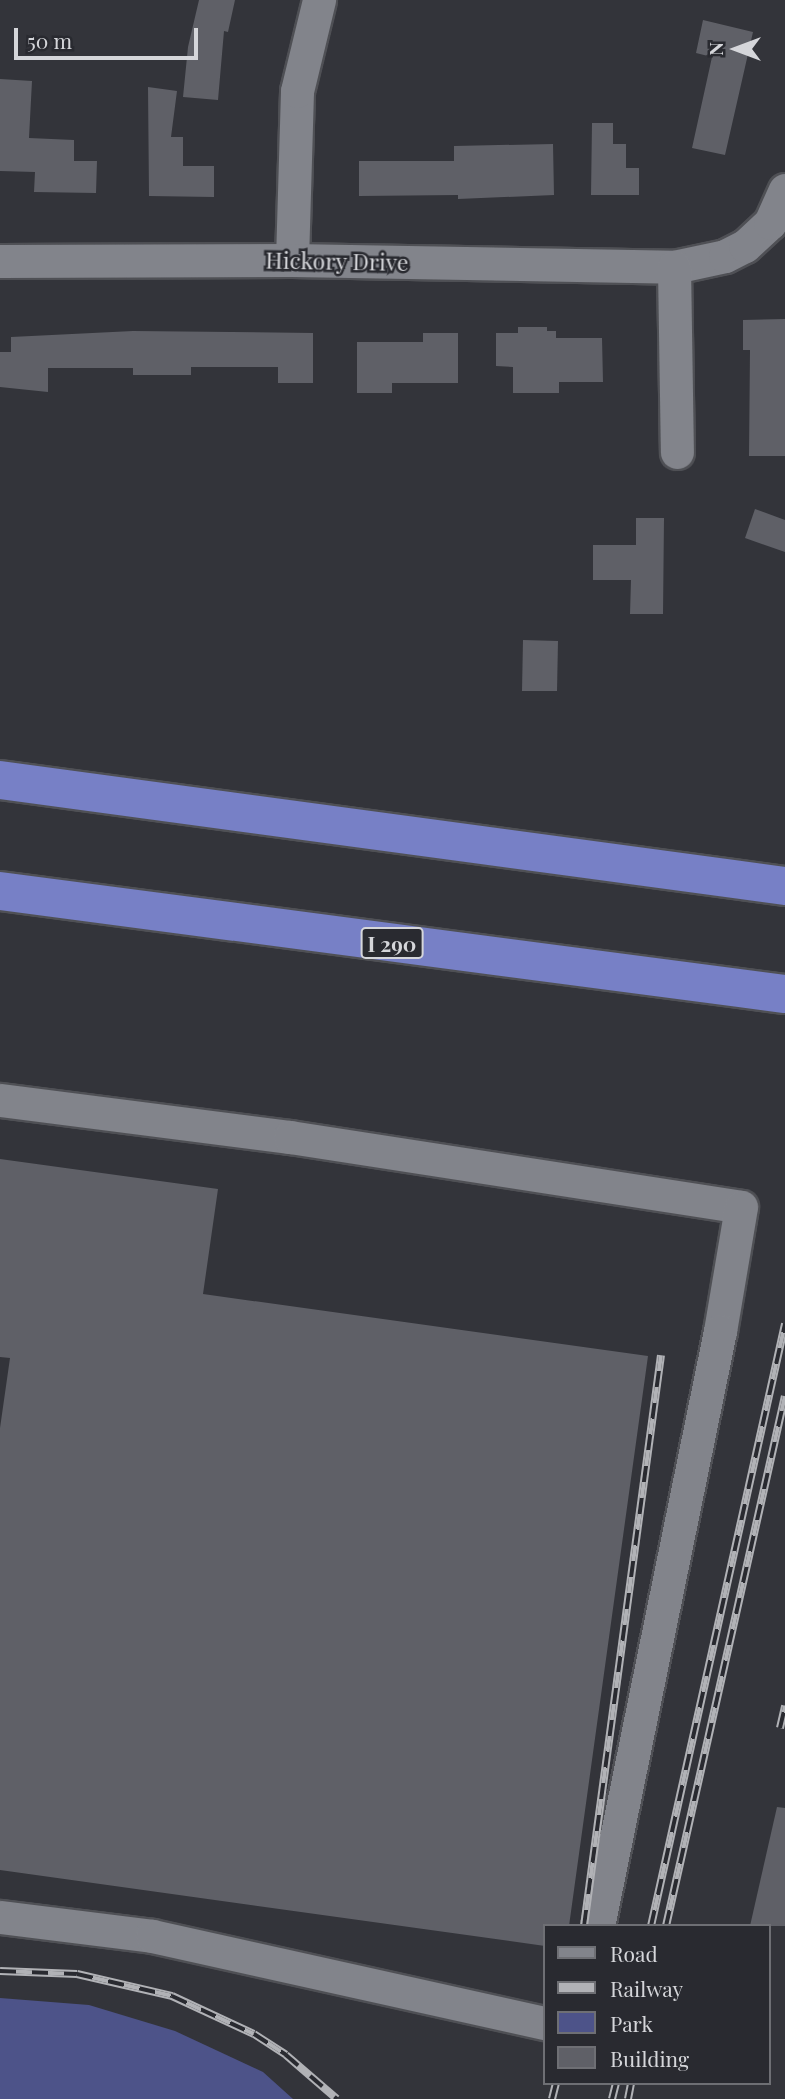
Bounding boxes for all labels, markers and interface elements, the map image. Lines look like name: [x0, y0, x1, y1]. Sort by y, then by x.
scale bar: [18, 14, 201, 58]
north arrow: [701, 14, 771, 84]
text: 50 m: [27, 26, 72, 54]
text: N: [702, 42, 728, 56]
street label: Hickory Drive: [265, 246, 409, 276]
road number: I 290: [360, 926, 424, 960]
legend: [544, 1924, 771, 2085]
text: Road: [610, 1939, 658, 1967]
text: Railway: [610, 1974, 683, 2002]
text: Park: [610, 2009, 653, 2037]
text: Building: [610, 2044, 689, 2072]

